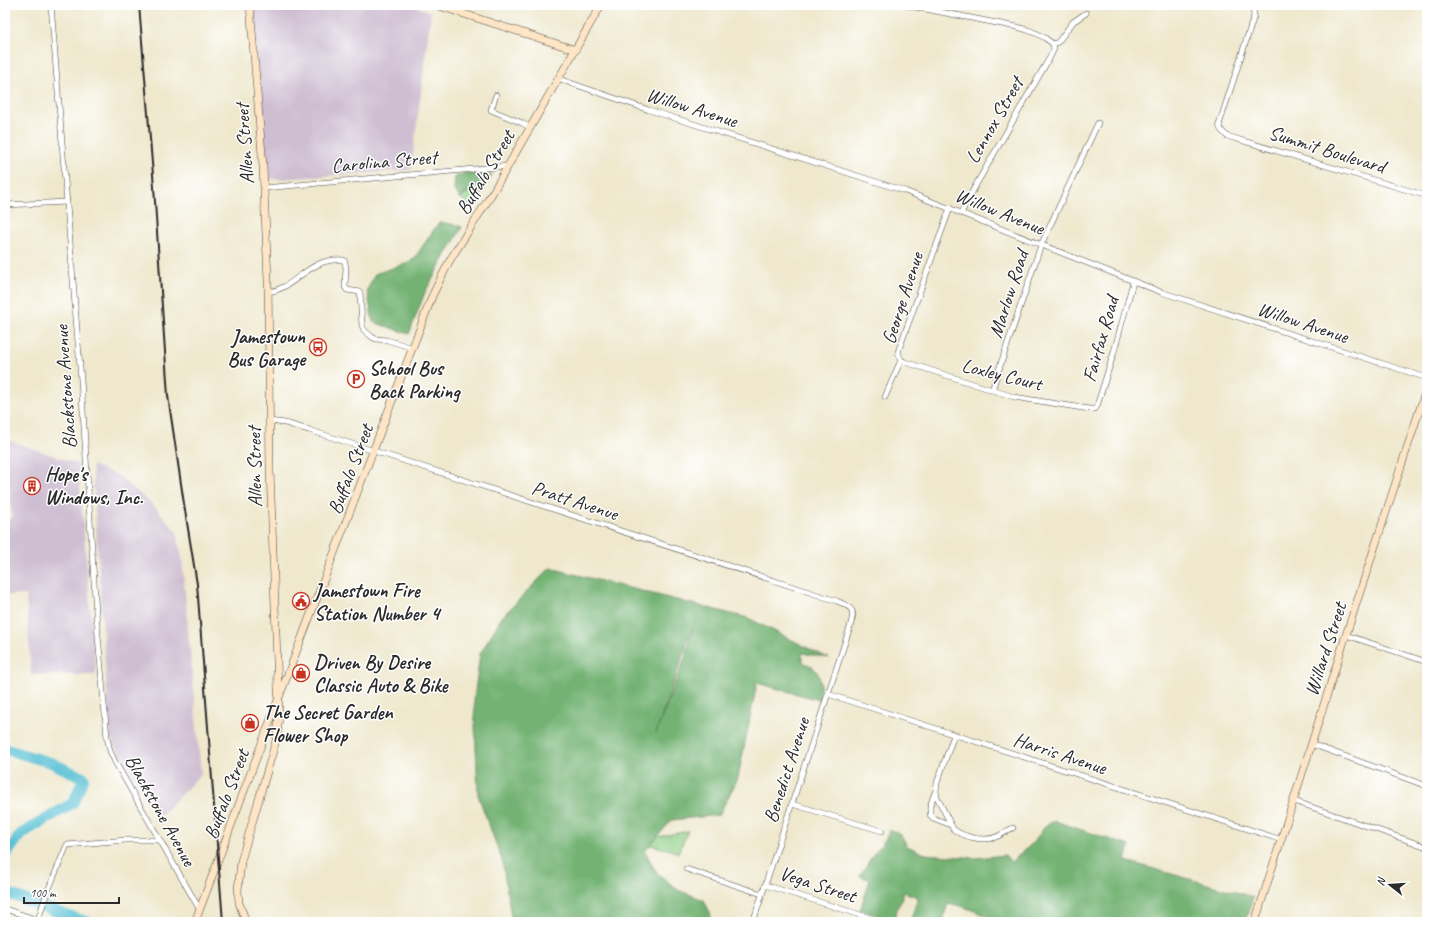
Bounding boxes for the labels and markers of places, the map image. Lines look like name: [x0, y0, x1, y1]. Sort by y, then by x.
place label: Jamestown Bus Garage: [227, 324, 307, 372]
bus stop icon: Jamestown Bus Garage: [308, 337, 328, 357]
place label: School Bus Back Parking: [369, 356, 461, 404]
parking icon: School Bus Back Parking: [346, 369, 366, 389]
place label: Hope's Windows, Inc.: [45, 462, 144, 510]
building icon: Hope's Windows, Inc.: [22, 476, 42, 496]
place label: Jamestown Fire Station Number 4: [312, 578, 442, 626]
public building icon: Jamestown Fire Station Number 4: [291, 591, 311, 611]
place label: Driven By Desire Classic Auto & Bike: [314, 650, 449, 698]
shop icon: Driven By Desire Classic Auto & Bike: [291, 663, 311, 683]
place label: The Secret Garden Flower Shop: [263, 700, 393, 748]
shop icon: The Secret Garden Flower Shop: [240, 713, 260, 733]

